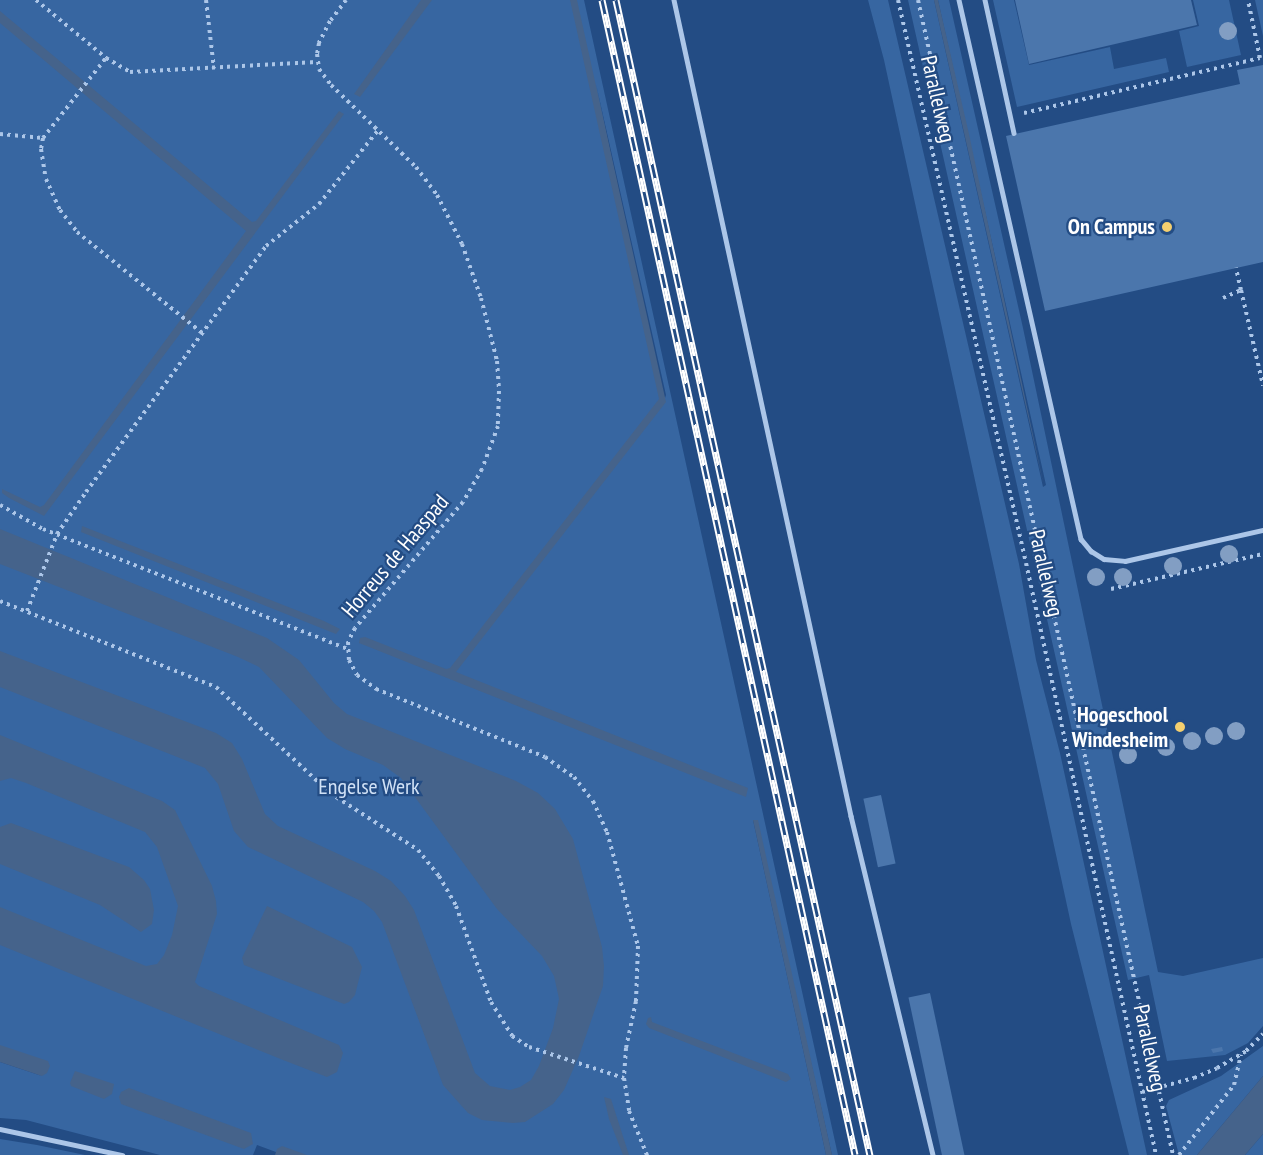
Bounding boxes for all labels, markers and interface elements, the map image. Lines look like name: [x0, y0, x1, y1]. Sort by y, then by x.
street label: Parallelweg: [915, 53, 961, 145]
place label: On Campus: [1068, 214, 1155, 240]
marker: On Campus: [1160, 220, 1174, 234]
street label: Horreus de Haaspad: [336, 489, 454, 623]
street label: Parallelweg: [1023, 527, 1069, 619]
place label: Hogeschool Windesheim: [1072, 701, 1168, 752]
marker: Hogeschool Windesheim: [1173, 720, 1187, 734]
park label: Engelse Werk: [318, 774, 420, 800]
street label: Parallelweg: [1128, 1002, 1172, 1094]

